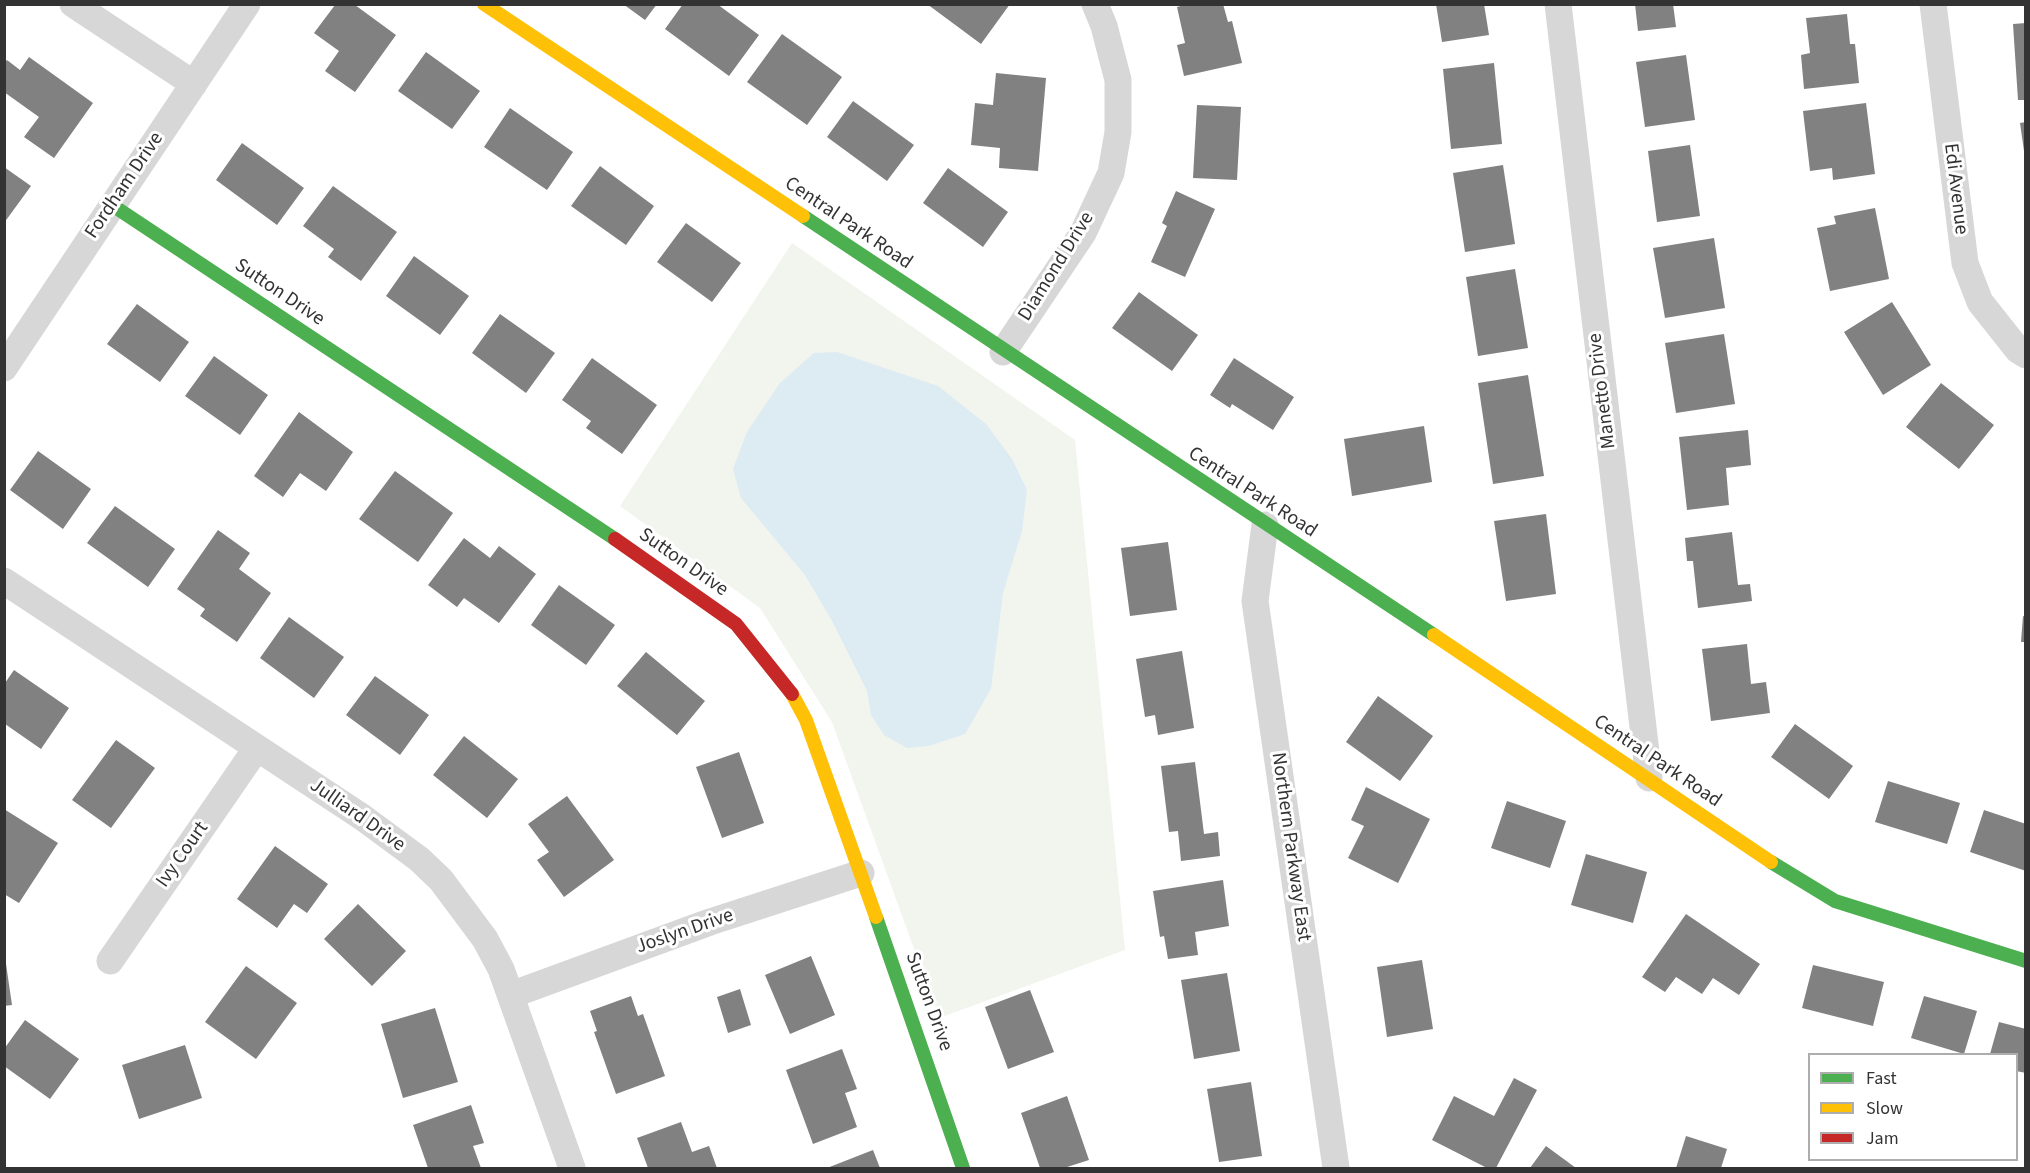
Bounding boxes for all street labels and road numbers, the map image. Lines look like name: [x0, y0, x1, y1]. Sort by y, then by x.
street label: Fordham Drive: [81, 128, 169, 244]
street label: Edi Avenue: [1937, 142, 1973, 236]
street label: Central Park Road: [780, 172, 916, 276]
street label: Diamond Drive: [1014, 208, 1100, 326]
street label: Sutton Drive: [229, 254, 329, 332]
street label: Manetto Drive: [1584, 332, 1622, 450]
street label: Central Park Road: [1183, 442, 1321, 544]
street label: Sutton Drive: [634, 523, 732, 603]
street label: Central Park Road: [1589, 710, 1725, 814]
street label: Northern Parkway East: [1265, 751, 1315, 943]
street label: Julliard Drive: [305, 774, 409, 858]
street label: Ivy Court: [152, 817, 214, 893]
street label: Joslyn Drive: [633, 904, 737, 960]
street label: Sutton Drive: [899, 949, 957, 1055]

